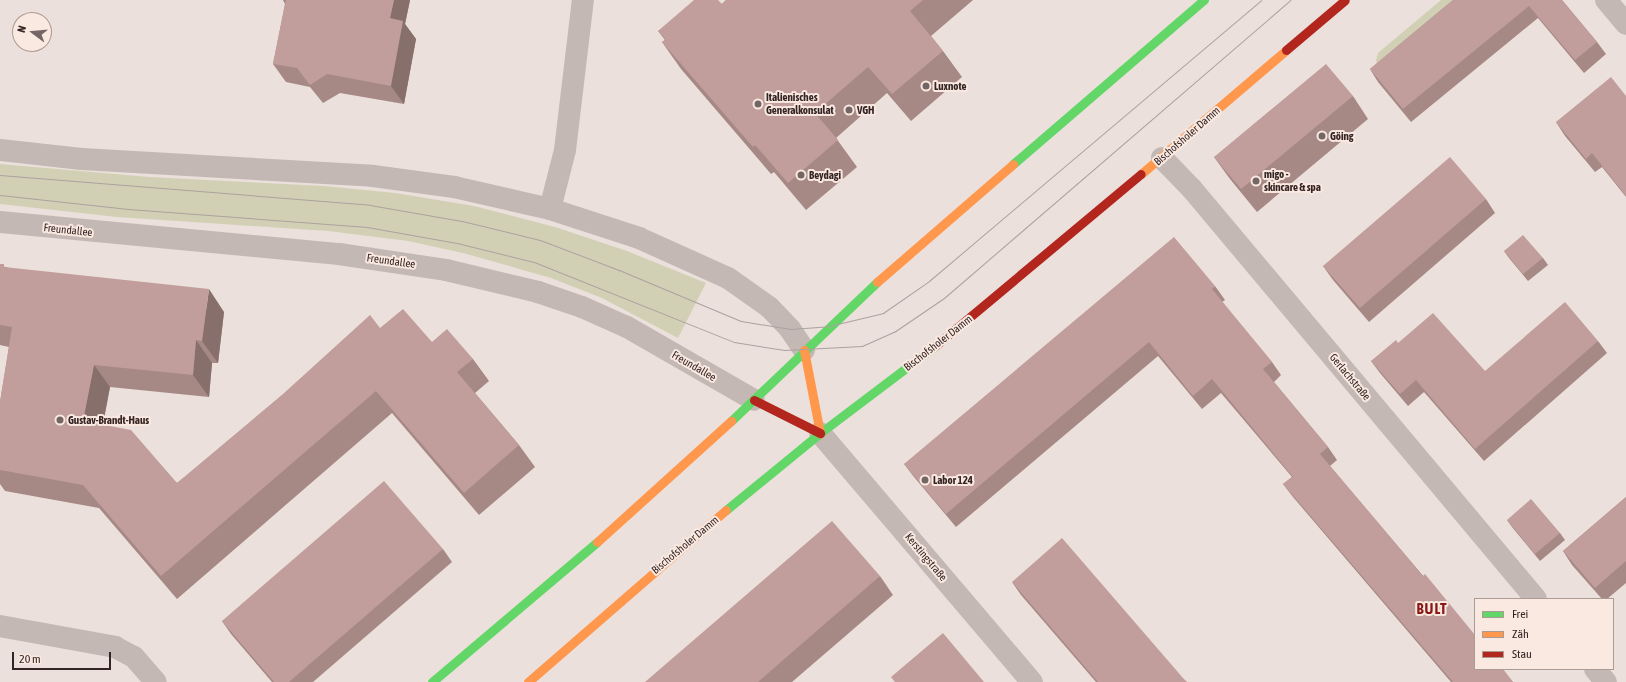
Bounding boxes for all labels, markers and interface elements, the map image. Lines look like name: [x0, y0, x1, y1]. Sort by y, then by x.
north arrow: [12, 12, 52, 52]
text: N: [15, 24, 28, 34]
place label: Luxnote: [934, 79, 967, 93]
marker: Luxnote: [921, 81, 931, 91]
place label: Italienisches Generalkonsulat: [766, 91, 834, 117]
marker: Italienisches Generalkonsulat: [753, 99, 763, 109]
place label: VGH: [857, 103, 875, 117]
street label: Bischofsholer Damm: [1151, 104, 1223, 168]
marker: VGH: [844, 105, 854, 115]
place label: Göing: [1330, 129, 1354, 143]
marker: Göing: [1317, 131, 1327, 141]
place label: Beydagi: [809, 168, 841, 182]
place label: migo - skincare & spa: [1264, 168, 1321, 194]
marker: Beydagi: [796, 170, 806, 180]
marker: migo - skincare & spa: [1251, 176, 1261, 186]
street label: Freundallee: [43, 221, 93, 239]
street label: Freundallee: [366, 251, 416, 271]
street label: Bischofsholer Damm: [901, 312, 975, 374]
street label: Freundallee: [669, 348, 719, 384]
street label: Gerlachstraße: [1327, 351, 1373, 403]
place label: Gustav-Brandt-Haus: [68, 413, 149, 427]
marker: Gustav-Brandt-Haus: [55, 415, 65, 425]
place label: Labor 124: [933, 473, 973, 487]
marker: Labor 124: [920, 475, 930, 485]
street label: Bischofsholer Damm: [649, 513, 721, 577]
street label: Kerstingstraße: [902, 530, 950, 584]
legend: [1474, 598, 1614, 670]
district label: BULT: [1417, 600, 1447, 618]
text: Frei: [1512, 607, 1528, 621]
text: Zäh: [1512, 627, 1529, 641]
scale bar: [14, 644, 113, 670]
text: Stau: [1512, 647, 1532, 661]
text: 20 m: [19, 652, 41, 666]

